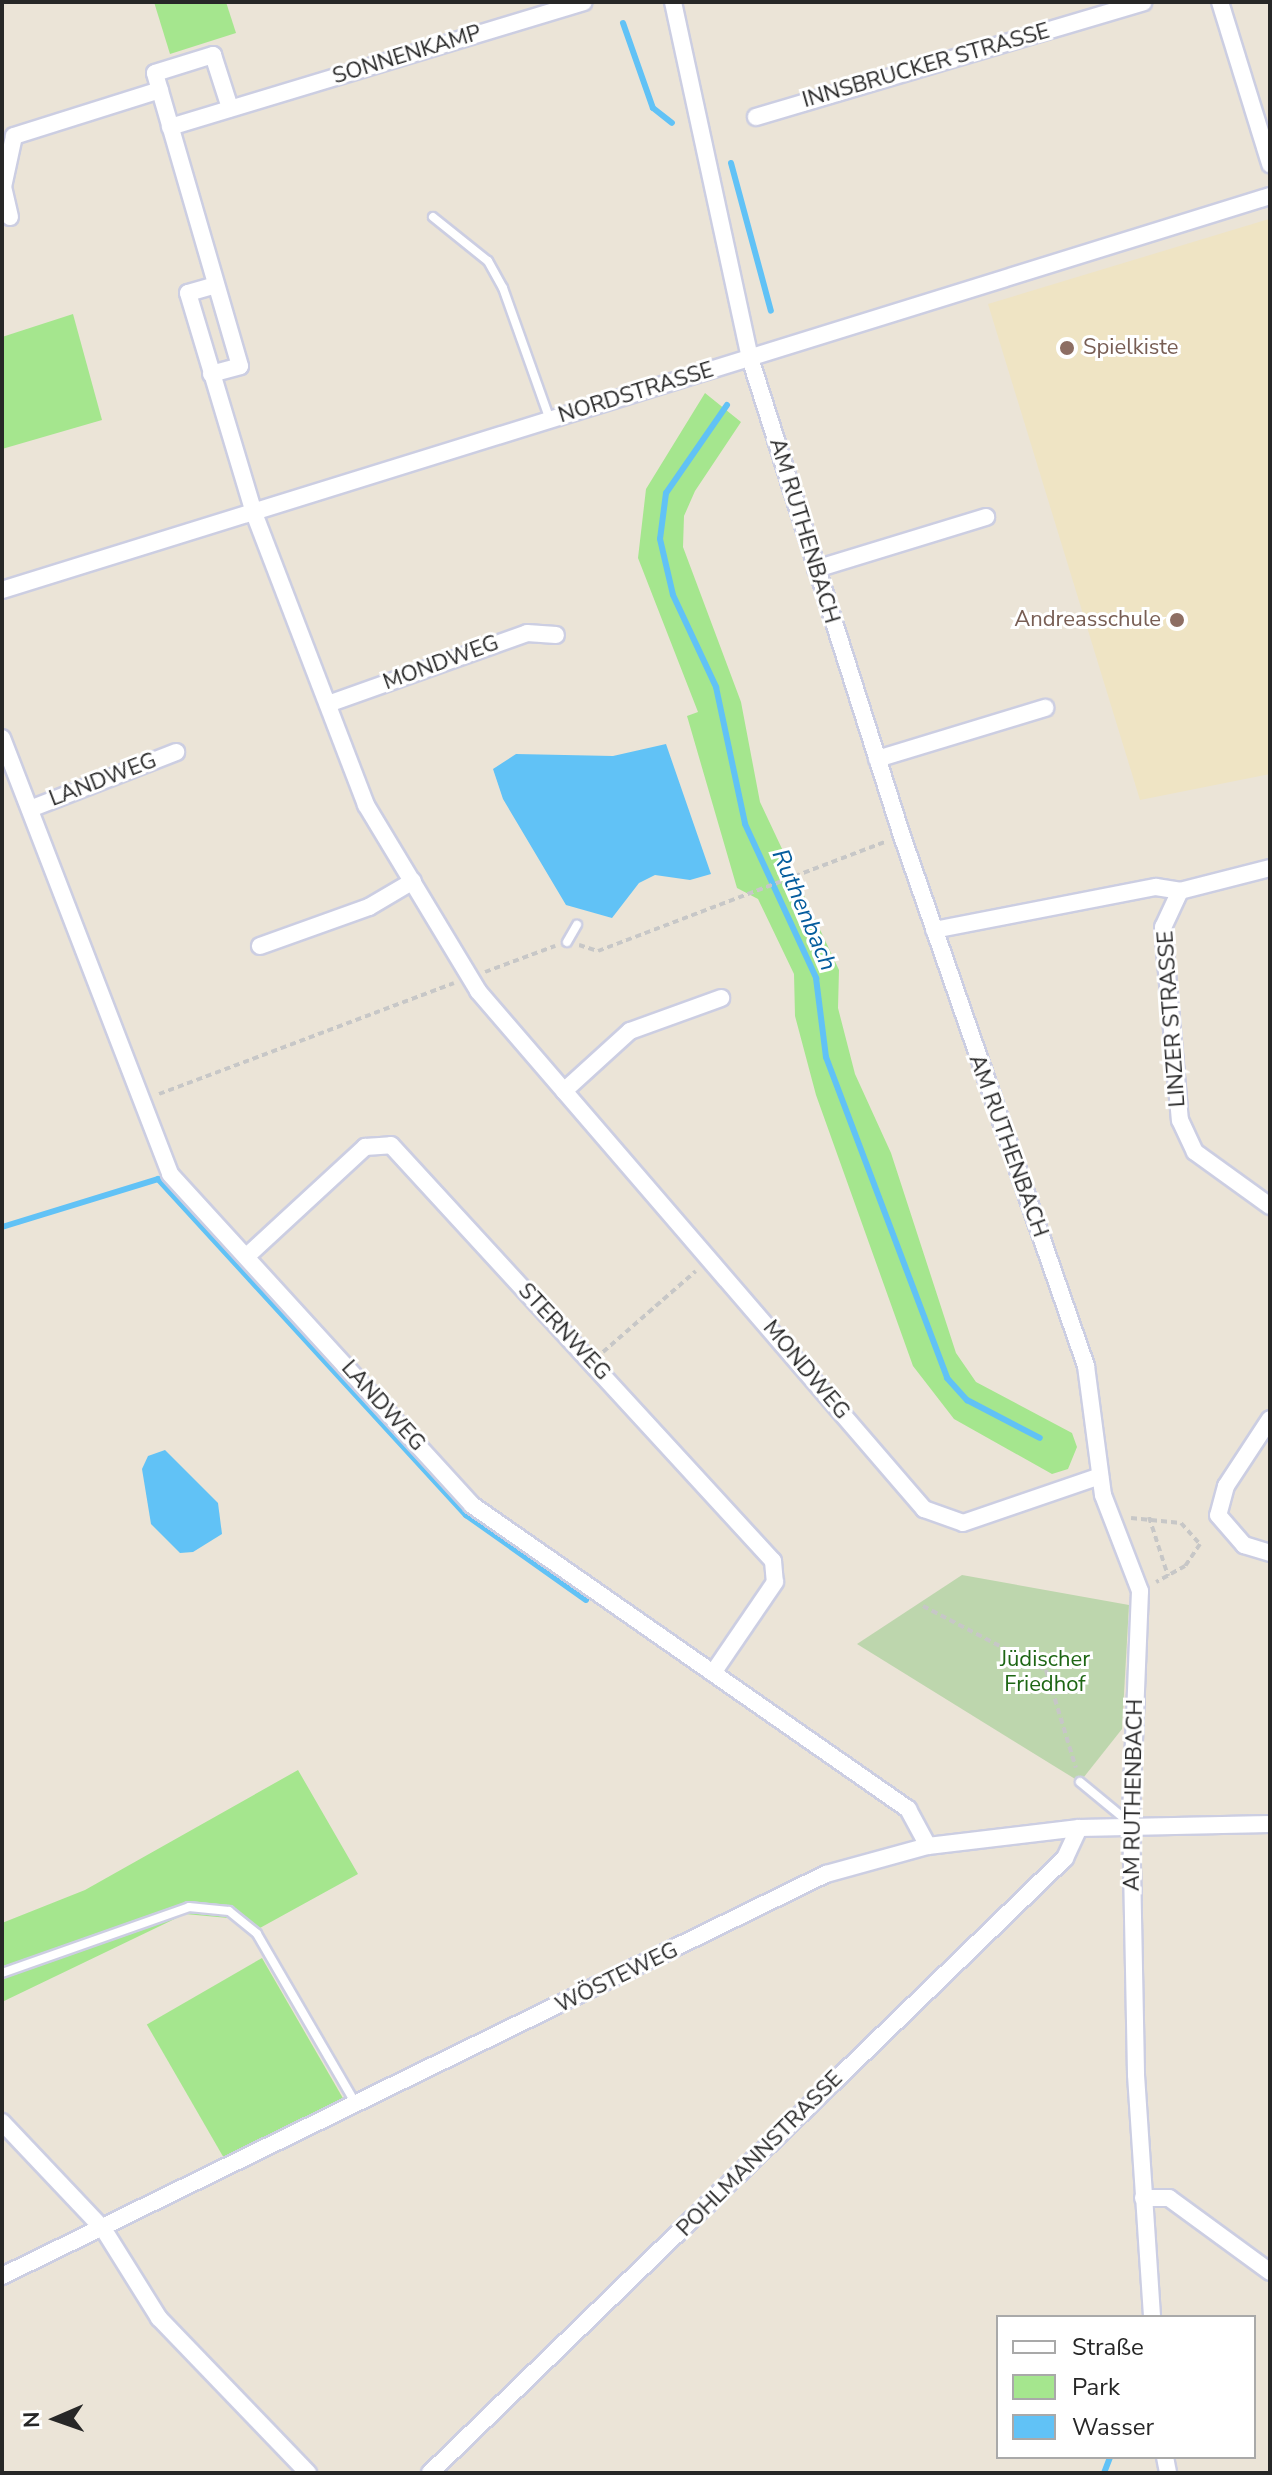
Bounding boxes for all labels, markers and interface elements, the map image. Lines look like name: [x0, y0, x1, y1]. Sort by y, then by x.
street label: INNSBRUCKER STRASSE: [799, 18, 1053, 114]
street label: SONNENKAMP: [330, 20, 484, 90]
place label: Spielkiste: [1083, 335, 1179, 361]
marker: Spielkiste: [1058, 339, 1076, 357]
street label: NORDSTRASSE: [555, 357, 717, 429]
street label: AM RUTHENBACH: [763, 435, 845, 627]
place label: Andreasschule: [1014, 607, 1161, 633]
marker: Andreasschule: [1168, 611, 1186, 629]
street label: MONDWEG: [380, 630, 502, 696]
street label: LANDWEG: [46, 747, 160, 813]
water label: Ruthenbach: [765, 845, 843, 975]
street label: LINZER STRASSE: [1153, 930, 1191, 1108]
street label: AM RUTHENBACH: [963, 1051, 1053, 1241]
street label: STERNWEG: [512, 1278, 616, 1386]
street label: MONDWEG: [757, 1315, 855, 1425]
street label: LANDWEG: [335, 1355, 431, 1457]
park label: Jüdischer Friedhof: [1000, 1646, 1090, 1698]
street label: AM RUTHENBACH: [1119, 1699, 1149, 1891]
street label: WÖSTEWEG: [552, 1937, 682, 2019]
street label: POHLMANNSTRASSE: [672, 2066, 848, 2242]
legend: [996, 2315, 1256, 2459]
text: Straße: [1072, 2331, 1144, 2363]
text: Park: [1072, 2371, 1120, 2403]
north arrow: [16, 2379, 96, 2459]
text: N: [17, 2411, 47, 2429]
text: Wasser: [1072, 2411, 1154, 2443]

